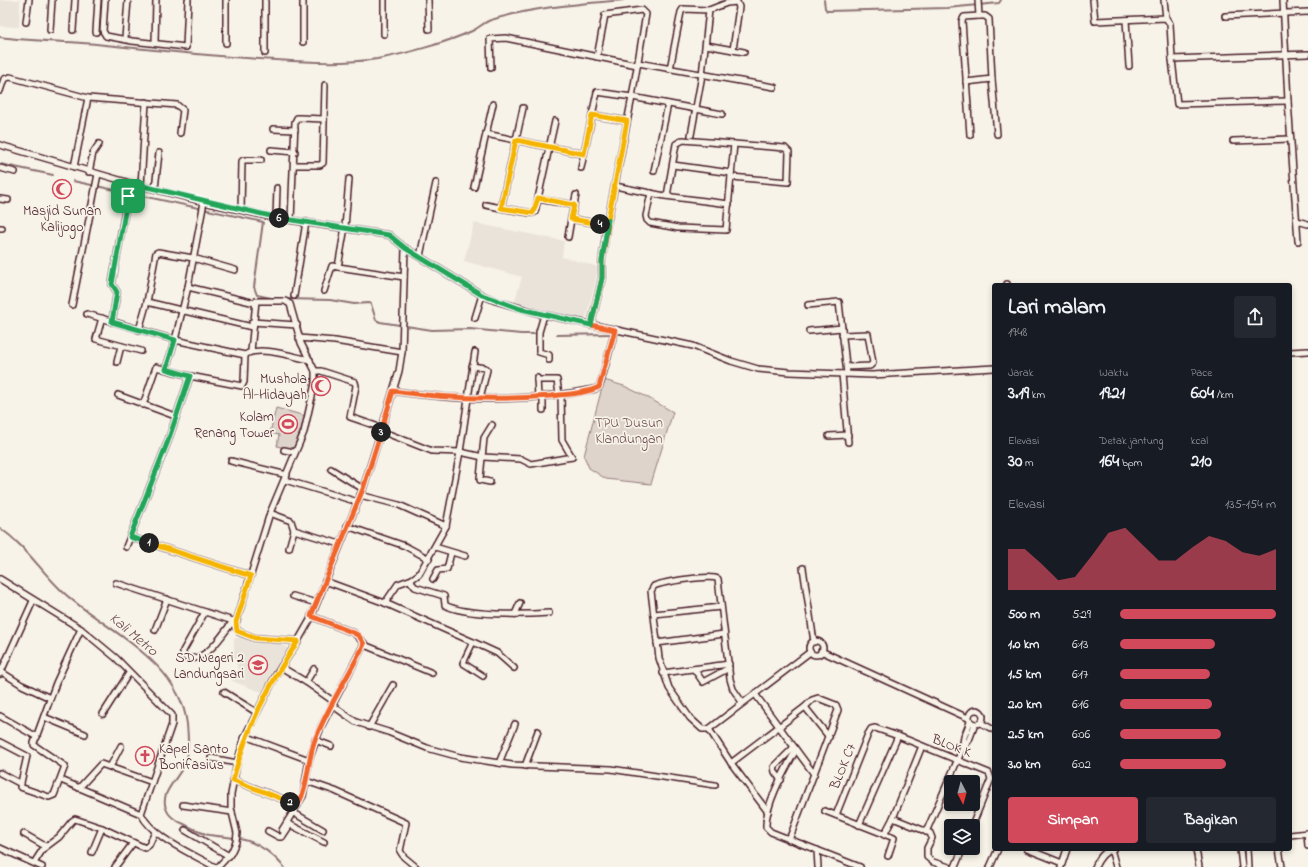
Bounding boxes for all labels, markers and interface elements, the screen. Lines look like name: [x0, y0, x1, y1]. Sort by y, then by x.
mosque icon: Masjid Sunan Kalijogo: [51, 178, 73, 200]
pin: [111, 179, 145, 213]
icon: arrive: [117, 185, 139, 207]
place label: Masjid Sunan Kalijogo: [23, 201, 101, 239]
pin: 6: [269, 208, 289, 228]
text: 6: [277, 210, 281, 226]
pin: 4: [590, 214, 610, 234]
text: 4: [598, 216, 602, 232]
text: Lari malam: [1008, 292, 1106, 324]
button: share: [1234, 296, 1276, 338]
text: 19:48: [1008, 323, 1027, 342]
text: Jarak: [1008, 365, 1033, 381]
text: Waktu: [1099, 365, 1129, 381]
text: Pace: [1191, 365, 1212, 381]
place label: Mushola Al-Hidayah: [243, 369, 307, 407]
mosque icon: Mushola Al-Hidayah: [310, 375, 332, 397]
text: 3.19: [1008, 381, 1029, 406]
text: 19:21: [1099, 381, 1125, 406]
text: 6:04: [1191, 381, 1214, 406]
text: km: [1029, 387, 1045, 403]
text: /km: [1214, 387, 1233, 403]
place label: Kolam Renang Tower: [194, 407, 275, 445]
sports icon: Kolam Renang Tower: [277, 413, 299, 435]
park label: TPU Dusun Klandungan: [595, 413, 663, 451]
pin: 3: [371, 422, 391, 442]
text: 3: [379, 424, 383, 440]
text: Elevasi: [1008, 433, 1039, 449]
text: Detak jantung: [1099, 433, 1163, 449]
text: kcal: [1191, 433, 1208, 449]
text: 30: [1008, 449, 1022, 474]
text: 164: [1099, 449, 1119, 474]
text: 210: [1191, 449, 1212, 474]
text: m: [1022, 455, 1034, 471]
text: bpm: [1119, 455, 1142, 471]
text: Elevasi: [1008, 495, 1045, 514]
text: 135–154 m: [1225, 495, 1276, 514]
pin: 1: [139, 533, 159, 553]
text: 1: [147, 535, 151, 551]
text: 500 m: [1008, 605, 1040, 624]
text: 5:29: [1072, 605, 1091, 624]
water label: Kali Metro: [104, 608, 163, 662]
text: 1.0 km: [1008, 635, 1039, 654]
text: 6:13: [1072, 635, 1088, 654]
place label: SD Negeri 2 Landungsari: [174, 648, 244, 686]
school or university icon: SD Negeri 2 Landungsari: [247, 654, 269, 676]
text: 1.5 km: [1008, 665, 1041, 684]
text: 6:17: [1072, 665, 1088, 684]
text: 2.0 km: [1008, 695, 1042, 714]
text: 6:16: [1072, 695, 1089, 714]
text: 2.5 km: [1008, 725, 1044, 744]
text: 6:06: [1072, 725, 1090, 744]
street label: BLOK K: [928, 729, 974, 764]
place label: Kapel Santo Bonifasius: [158, 739, 229, 776]
street label: BLOK C7: [824, 740, 862, 793]
church icon: Kapel Santo Bonifasius: [134, 745, 156, 767]
text: 3.0 km: [1008, 755, 1041, 774]
text: 6:02: [1072, 755, 1091, 774]
north arrow: [944, 775, 980, 811]
map controls: [944, 775, 980, 855]
pin: 2: [280, 792, 300, 812]
text: 2: [287, 794, 293, 810]
button: Simpan: [1008, 797, 1138, 843]
button: Bagikan: [1146, 797, 1276, 843]
button: layers: [944, 819, 980, 855]

